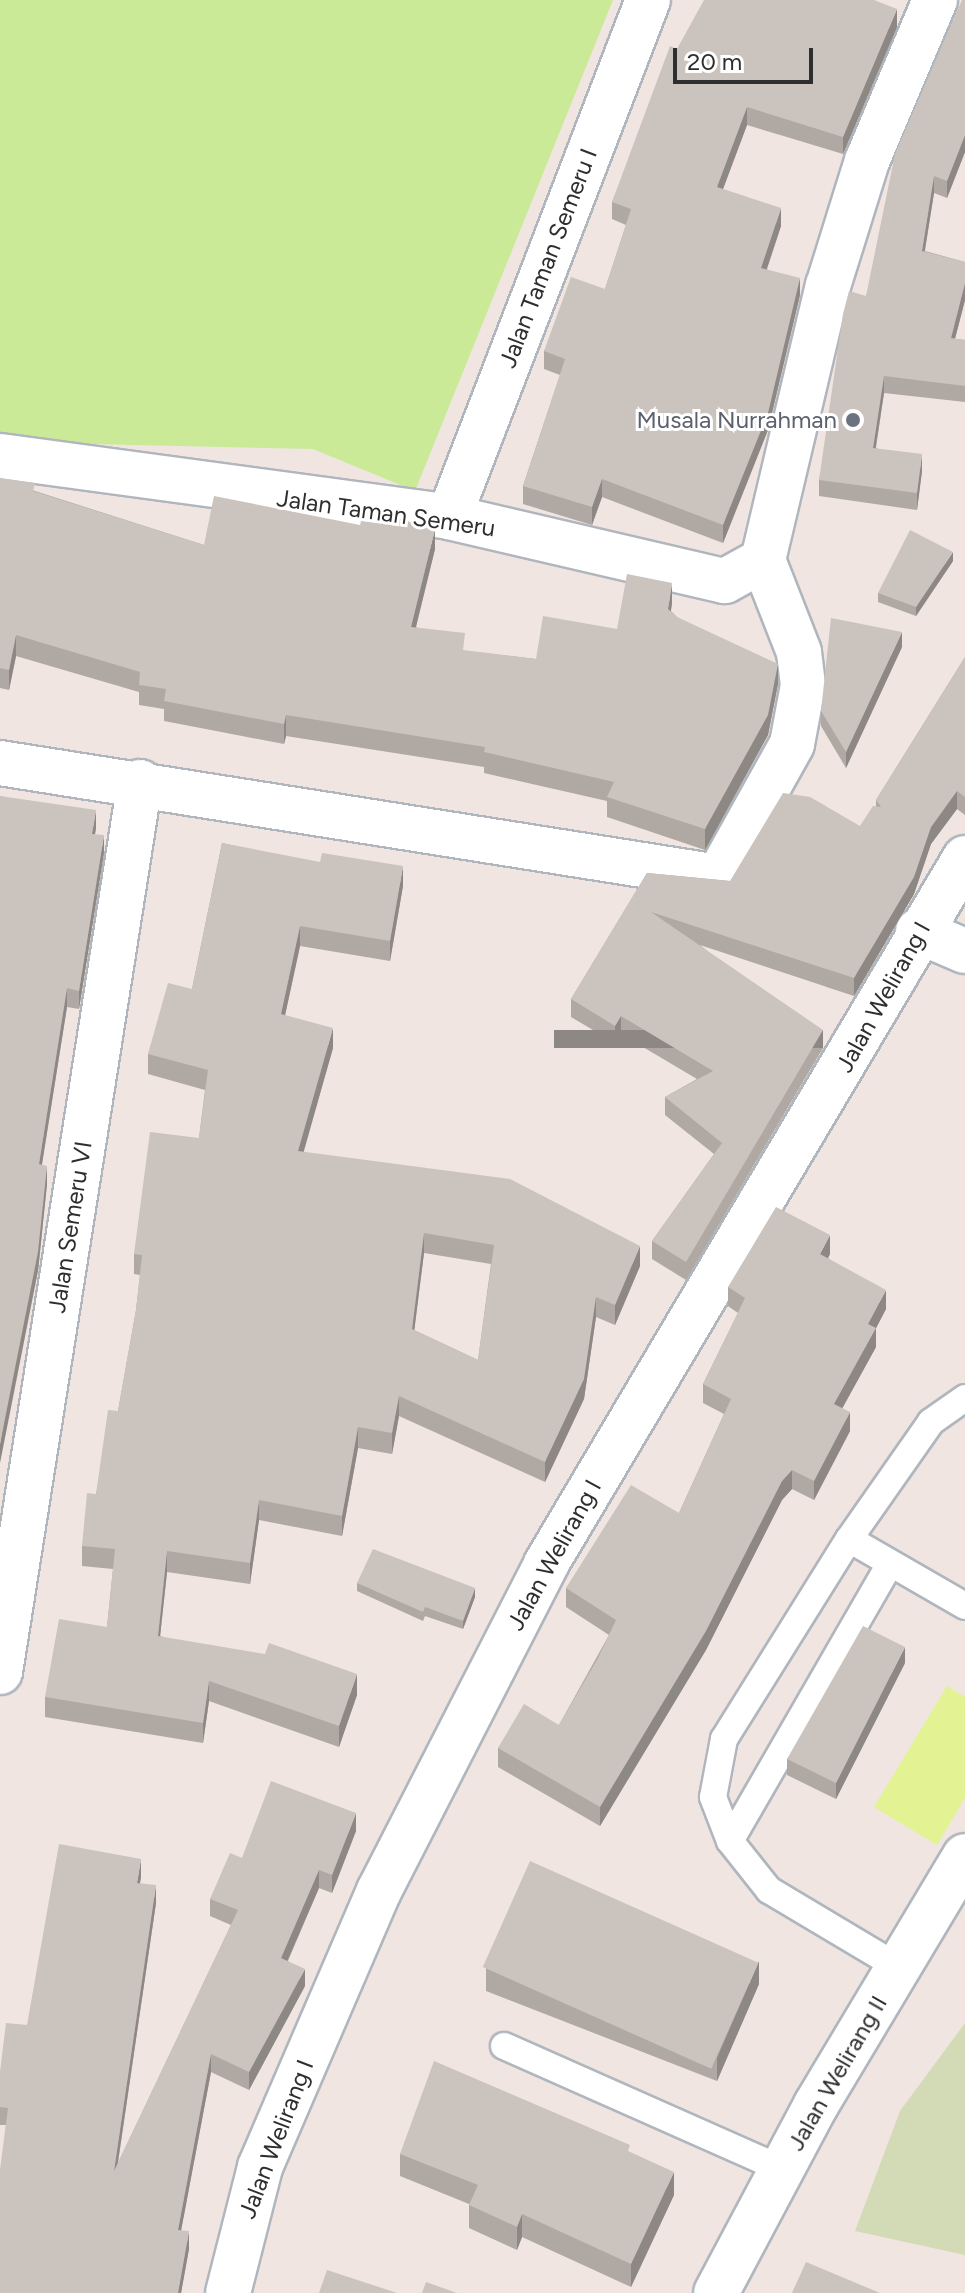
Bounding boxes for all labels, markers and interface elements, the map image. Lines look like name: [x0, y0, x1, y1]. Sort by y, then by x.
scale bar: [677, 32, 817, 82]
text: 20 m: [687, 47, 742, 76]
street label: Jalan Taman Semeru I: [493, 144, 603, 372]
place label: Musala Nurrahman: [637, 406, 837, 434]
marker: Musala Nurrahman: [844, 411, 862, 429]
street label: Jalan Taman Semeru: [275, 483, 497, 543]
street label: Jalan Welirang I: [830, 917, 936, 1077]
street label: Jalan Semeru VI: [42, 1139, 98, 1315]
street label: Jalan Welirang I: [501, 1475, 607, 1635]
street label: Jalan Welirang II: [781, 1990, 893, 2156]
street label: Jalan Welirang I: [233, 2056, 319, 2222]

